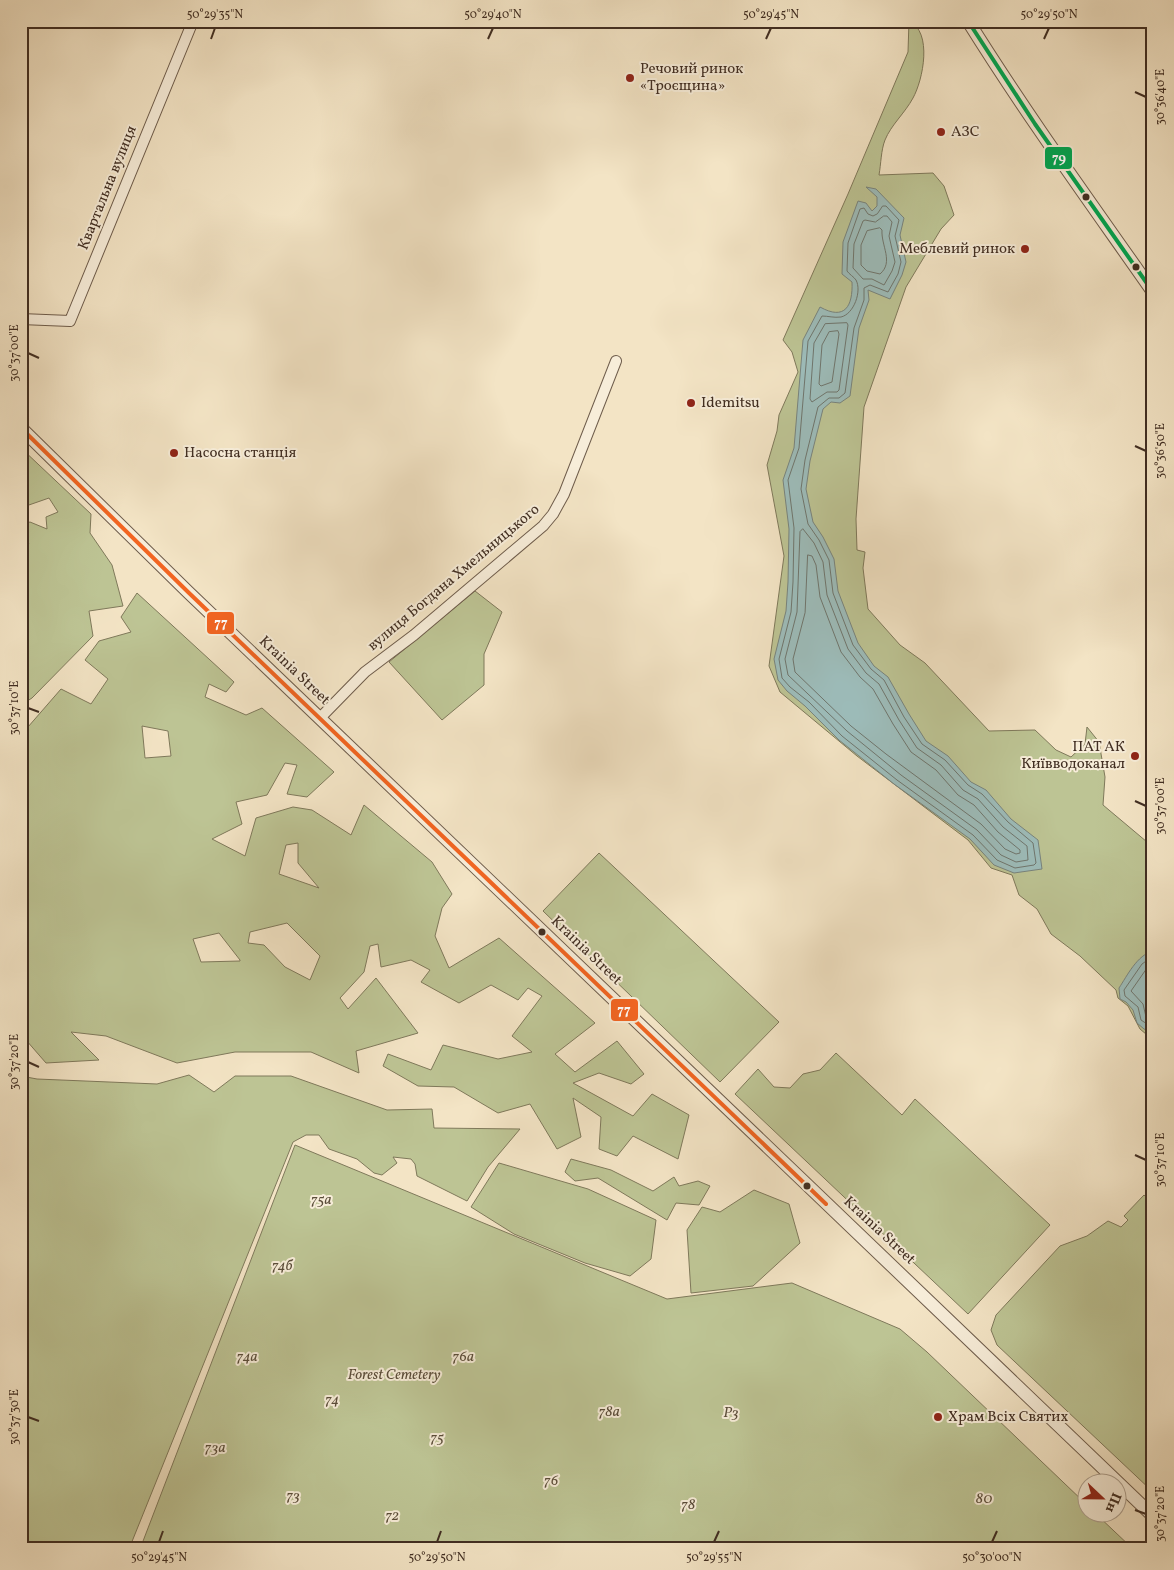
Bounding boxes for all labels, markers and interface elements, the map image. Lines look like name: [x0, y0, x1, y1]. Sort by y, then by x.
text: 50°29'35"N: [187, 7, 243, 23]
text: 50°29'40"N: [464, 7, 522, 23]
text: 50°29'45"N: [743, 7, 799, 23]
text: 50°29'50"N: [1020, 7, 1078, 23]
place label: Речовий ринок «Троєщина»: [640, 59, 743, 97]
text: 30°36'40"E: [1153, 69, 1169, 125]
marker: Речовий ринок «Троєщина»: [624, 72, 636, 84]
street label: Квартальна вулиця: [73, 122, 143, 253]
place label: АЗС: [951, 122, 980, 143]
marker: АЗС: [935, 126, 947, 138]
line badge: 79: [1044, 146, 1073, 170]
text: 79: [1052, 150, 1066, 169]
unlabelled marker: [1081, 192, 1091, 202]
place label: Меблевий ринок: [899, 239, 1015, 260]
marker: Меблевий ринок: [1019, 243, 1031, 255]
unlabelled marker: [1131, 262, 1141, 272]
text: 30°37'00"E: [7, 324, 23, 382]
place label: Idemitsu: [701, 393, 760, 414]
marker: Idemitsu: [685, 397, 697, 409]
text: 30°36'50"E: [1153, 423, 1169, 479]
place label: Насосна станція: [184, 443, 296, 464]
marker: Насосна станція: [168, 447, 180, 459]
street label: вулиця Богдана Хмельницького: [363, 500, 545, 656]
line badge: 77: [206, 611, 235, 635]
text: 77: [214, 615, 228, 634]
street label: Krainia Street: [254, 632, 334, 710]
text: 30°37'10"E: [7, 681, 23, 735]
place label: ПАТ АК Київводоканал: [1021, 737, 1125, 775]
marker: ПАТ АК Київводоканал: [1129, 750, 1141, 762]
text: 30°37'00"E: [1153, 777, 1169, 835]
street label: Krainia Street: [546, 912, 626, 990]
unlabelled marker: [537, 927, 547, 937]
line badge: 77: [610, 998, 639, 1022]
text: 77: [617, 1002, 631, 1021]
text: 30°37'20"E: [7, 1034, 23, 1090]
text: 30°37'10"E: [1153, 1133, 1169, 1187]
unlabelled marker: [802, 1181, 812, 1191]
park label: 75а: [310, 1190, 332, 1211]
street label: Krainia Street: [838, 1192, 920, 1270]
park label: 74б: [272, 1256, 294, 1277]
park label: 74а: [236, 1347, 258, 1368]
park label: 76а: [452, 1347, 474, 1368]
park label: Forest Cemetery: [348, 1365, 441, 1386]
text: 30°37'30"E: [7, 1389, 23, 1445]
park label: 74: [325, 1390, 339, 1411]
park label: 78а: [598, 1402, 620, 1423]
park label: Р3: [723, 1403, 739, 1424]
place label: Храм Всіх Святих: [948, 1407, 1068, 1428]
marker: Храм Всіх Святих: [932, 1411, 944, 1423]
park label: 75: [430, 1428, 444, 1449]
park label: 73а: [204, 1438, 226, 1459]
park label: 76: [543, 1471, 559, 1492]
north arrow: [1076, 1472, 1126, 1522]
park label: 73: [286, 1486, 300, 1507]
text: 30°37'20"E: [1153, 1486, 1169, 1542]
park label: 80: [976, 1489, 992, 1510]
text: Пн: [1100, 1490, 1125, 1515]
park label: 78: [681, 1495, 696, 1516]
park label: 72: [385, 1506, 399, 1527]
text: 50°29'45"N: [131, 1550, 187, 1566]
text: 50°29'50"N: [408, 1550, 466, 1566]
text: 50°29'55"N: [686, 1550, 742, 1566]
text: 50°30'00"N: [962, 1550, 1022, 1566]

